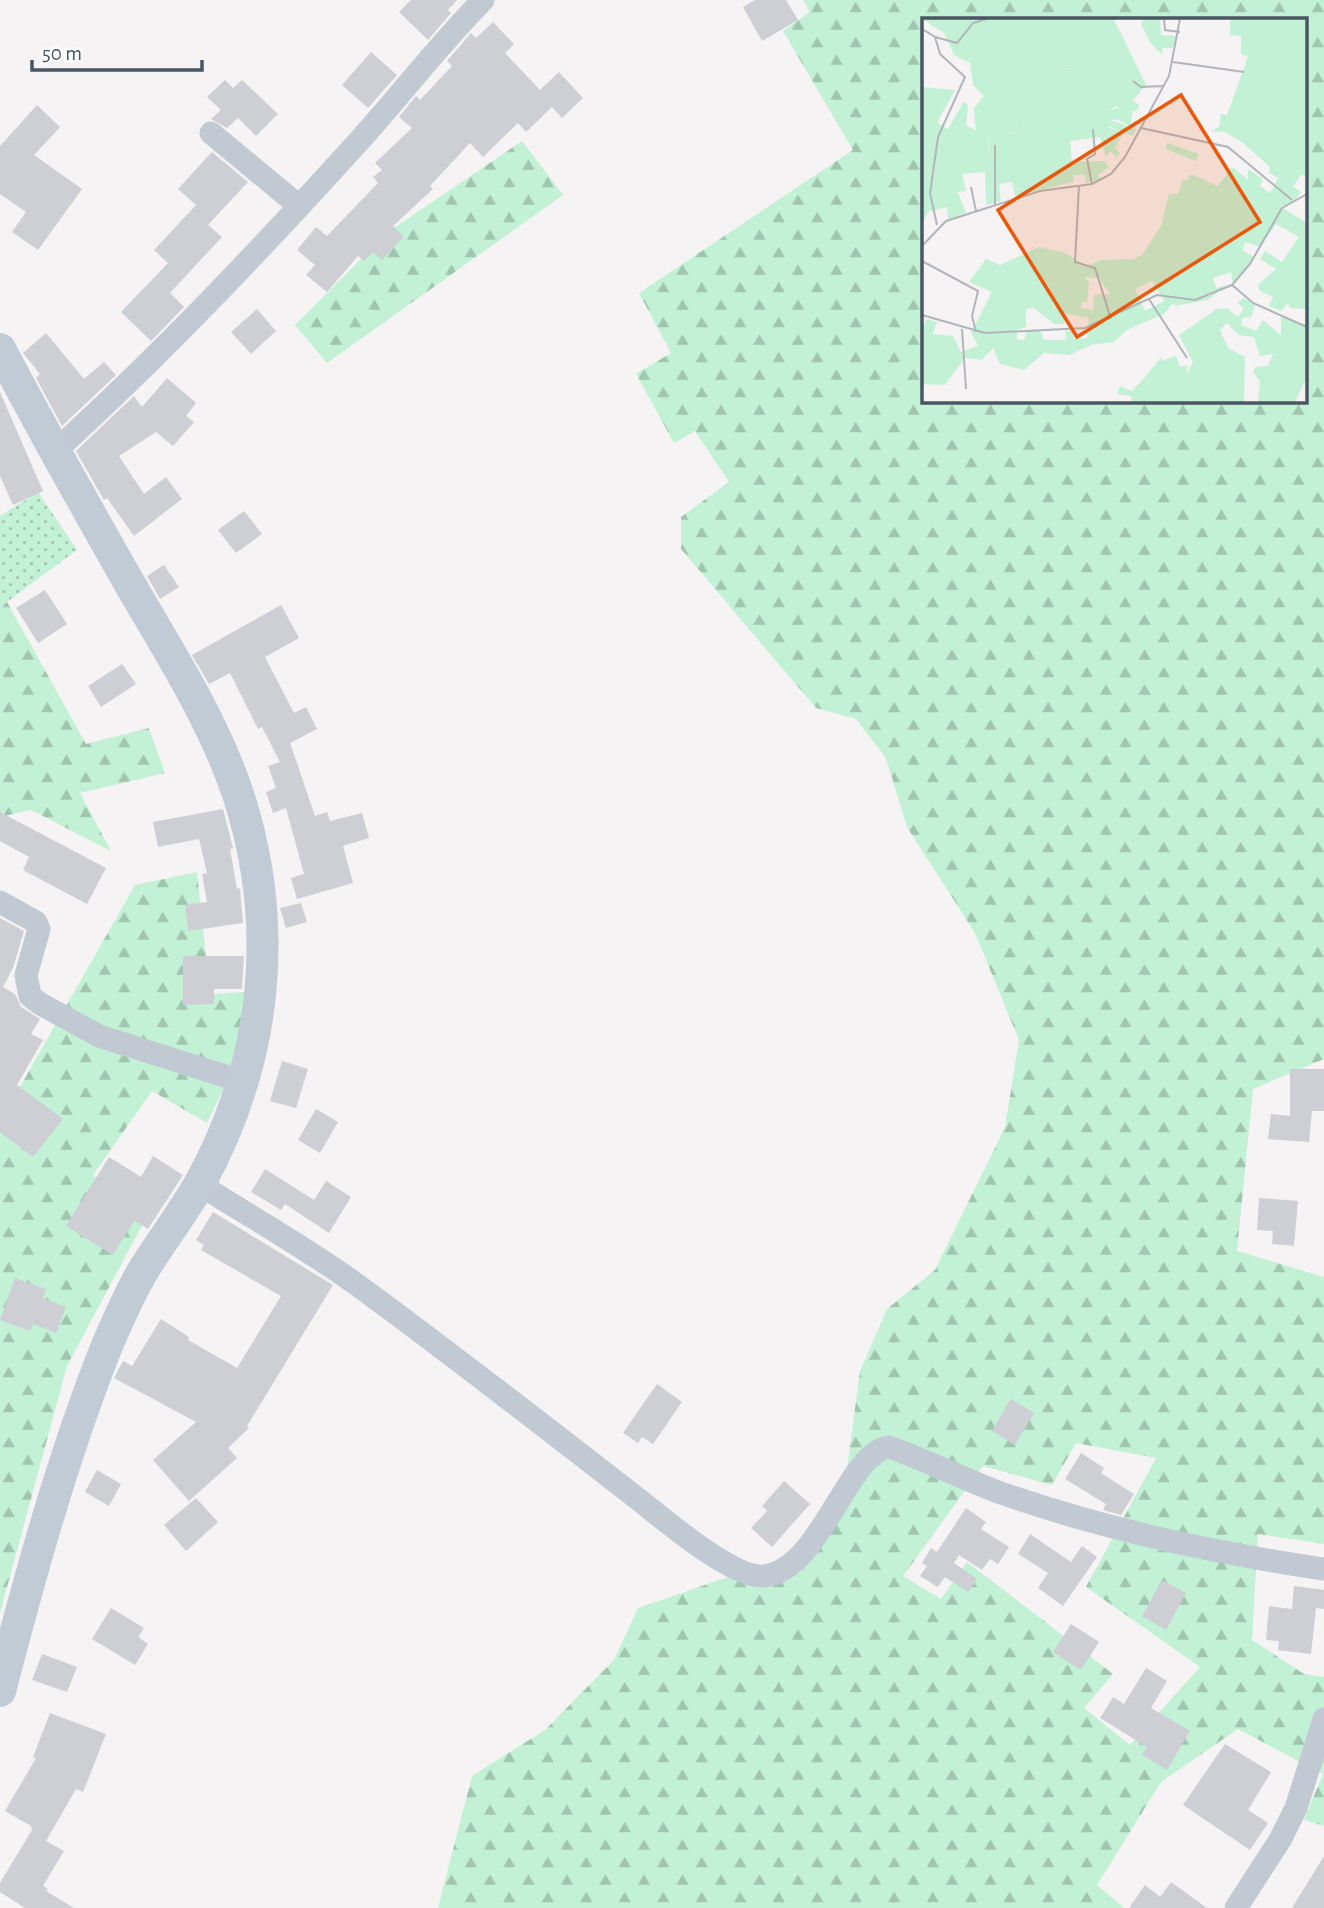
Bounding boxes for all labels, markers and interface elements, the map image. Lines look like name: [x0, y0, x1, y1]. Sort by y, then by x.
inset map: [922, 18, 1306, 402]
scale bar: [32, 28, 201, 72]
text: 50 m: [42, 43, 82, 64]

